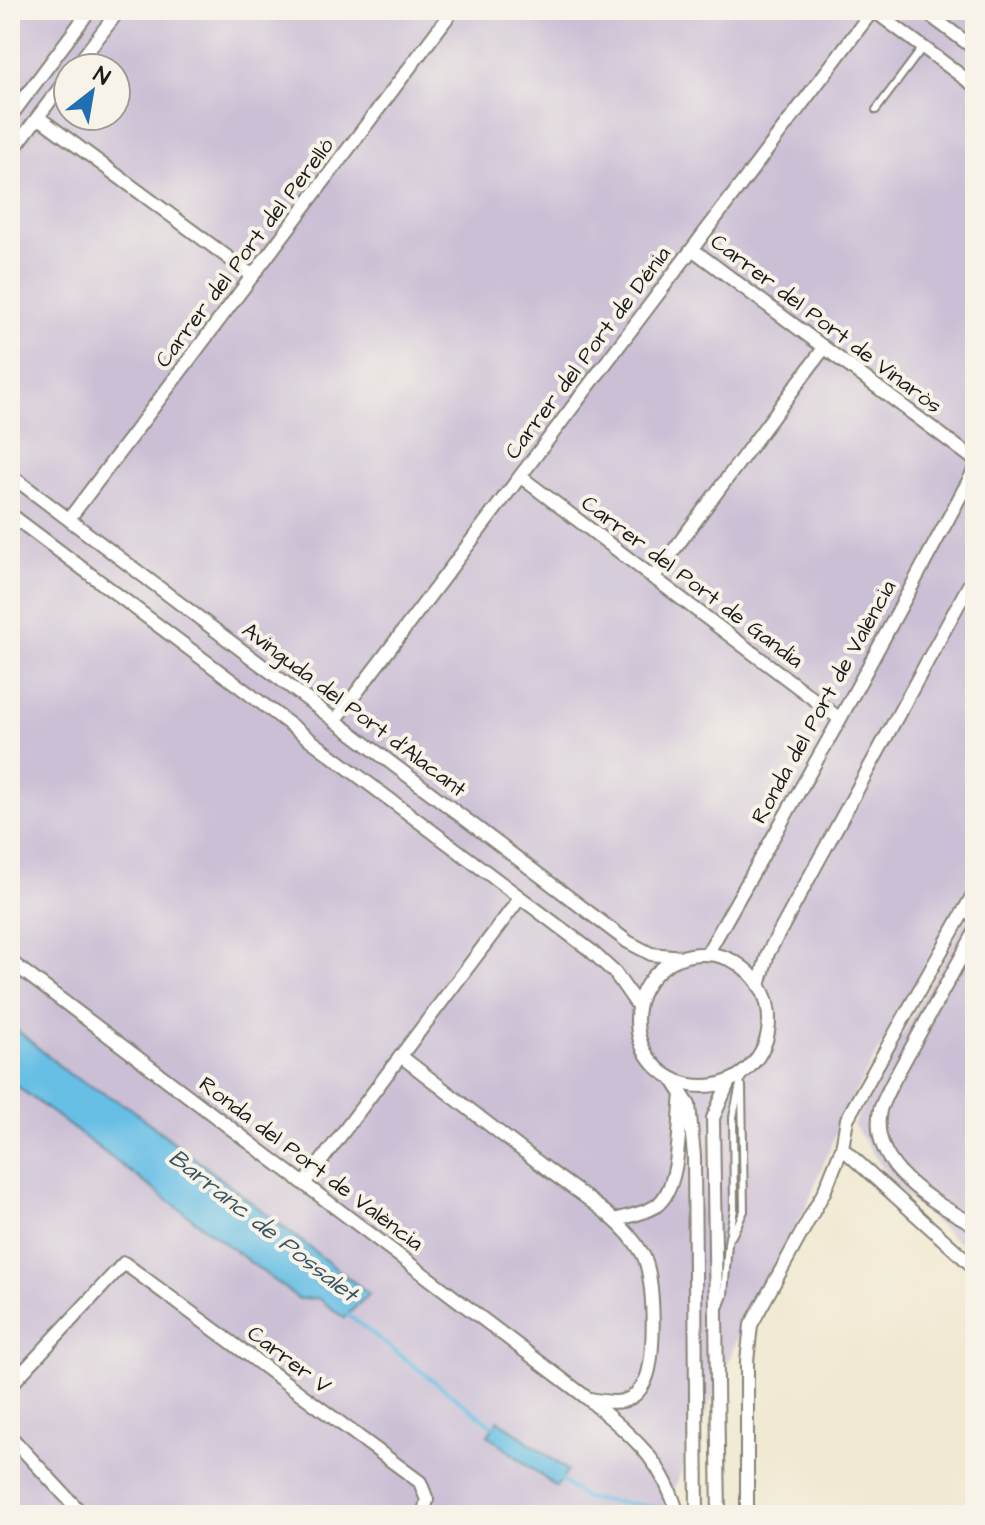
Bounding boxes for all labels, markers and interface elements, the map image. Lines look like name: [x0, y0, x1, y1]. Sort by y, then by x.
north arrow: [52, 52, 132, 132]
text: N: [88, 59, 116, 93]
street label: Carrer del Port del Perelló: [148, 131, 342, 374]
street label: Carrer del Port de Vinaròs: [704, 227, 948, 421]
street label: Carrer del Port de Dénia: [498, 240, 678, 466]
street label: Carrer del Port de Gandia: [575, 488, 809, 676]
street label: Ronda del Port de València: [744, 575, 904, 829]
street label: Avinguda del Port d'Alacant: [235, 615, 473, 806]
street label: Ronda del Port de València: [192, 1069, 430, 1259]
water label: Barranc de Possalet: [161, 1141, 366, 1312]
street label: Carrer V: [241, 1318, 337, 1402]

